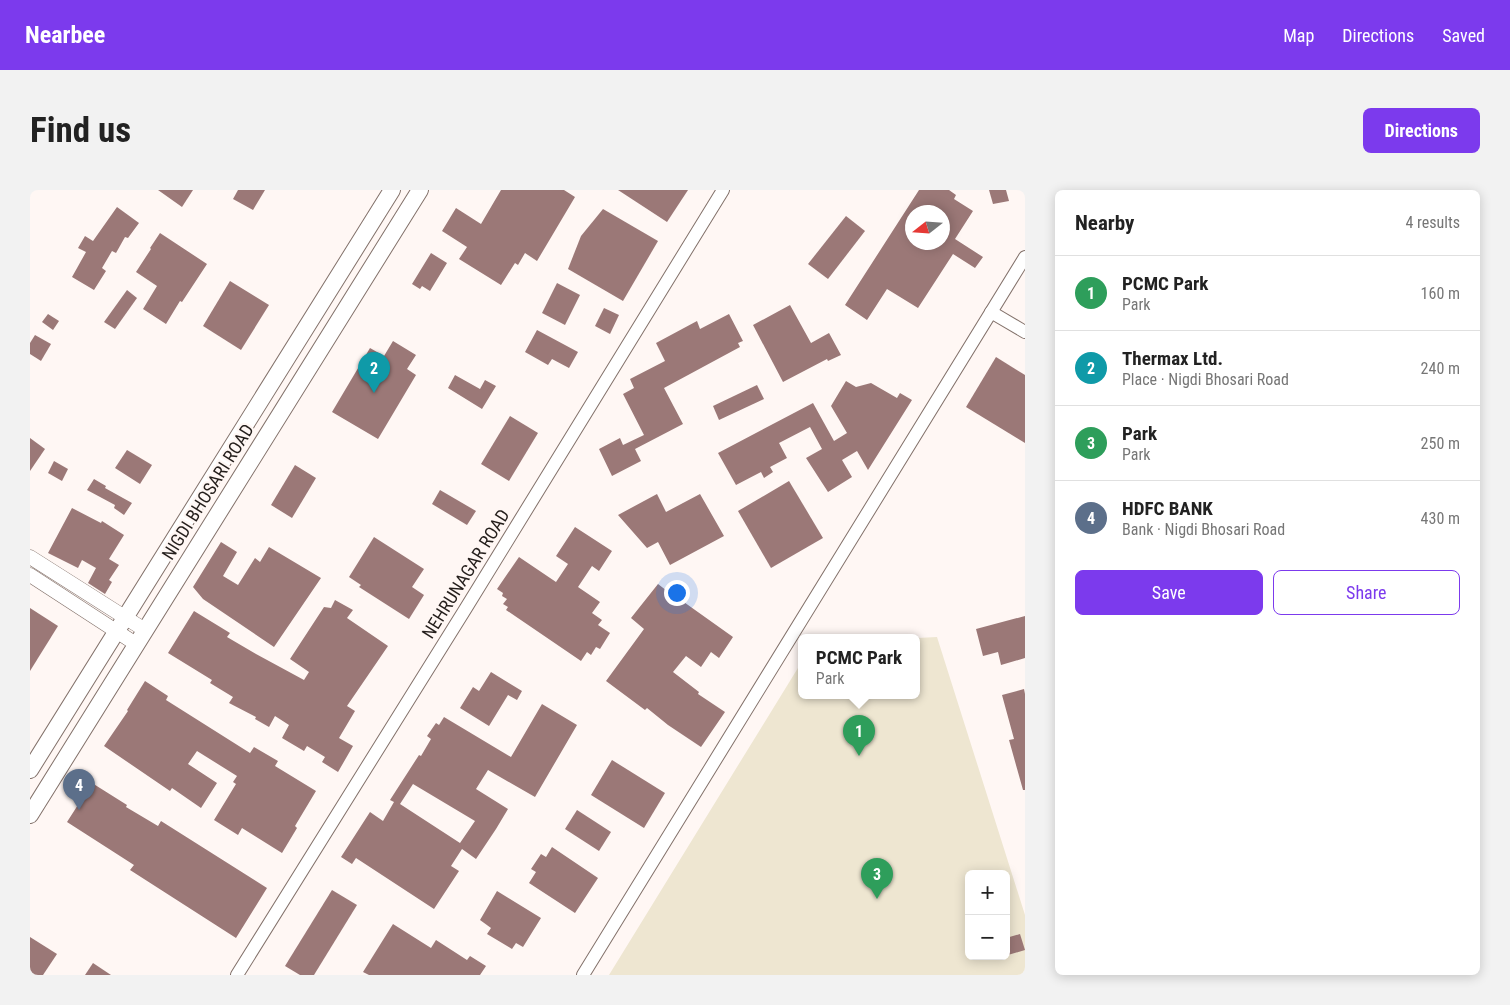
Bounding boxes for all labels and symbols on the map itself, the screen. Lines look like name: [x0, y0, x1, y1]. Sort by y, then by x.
north arrow: [905, 205, 950, 250]
pin: 2: [358, 352, 390, 393]
street label: NIGDI BHOSARI ROAD: [157, 420, 258, 563]
street label: NEHRUNAGAR ROAD: [417, 505, 514, 642]
your location: [664, 580, 690, 606]
pin: 1: [843, 715, 875, 756]
pin: 4: [63, 769, 95, 810]
pin: 3: [861, 858, 893, 899]

